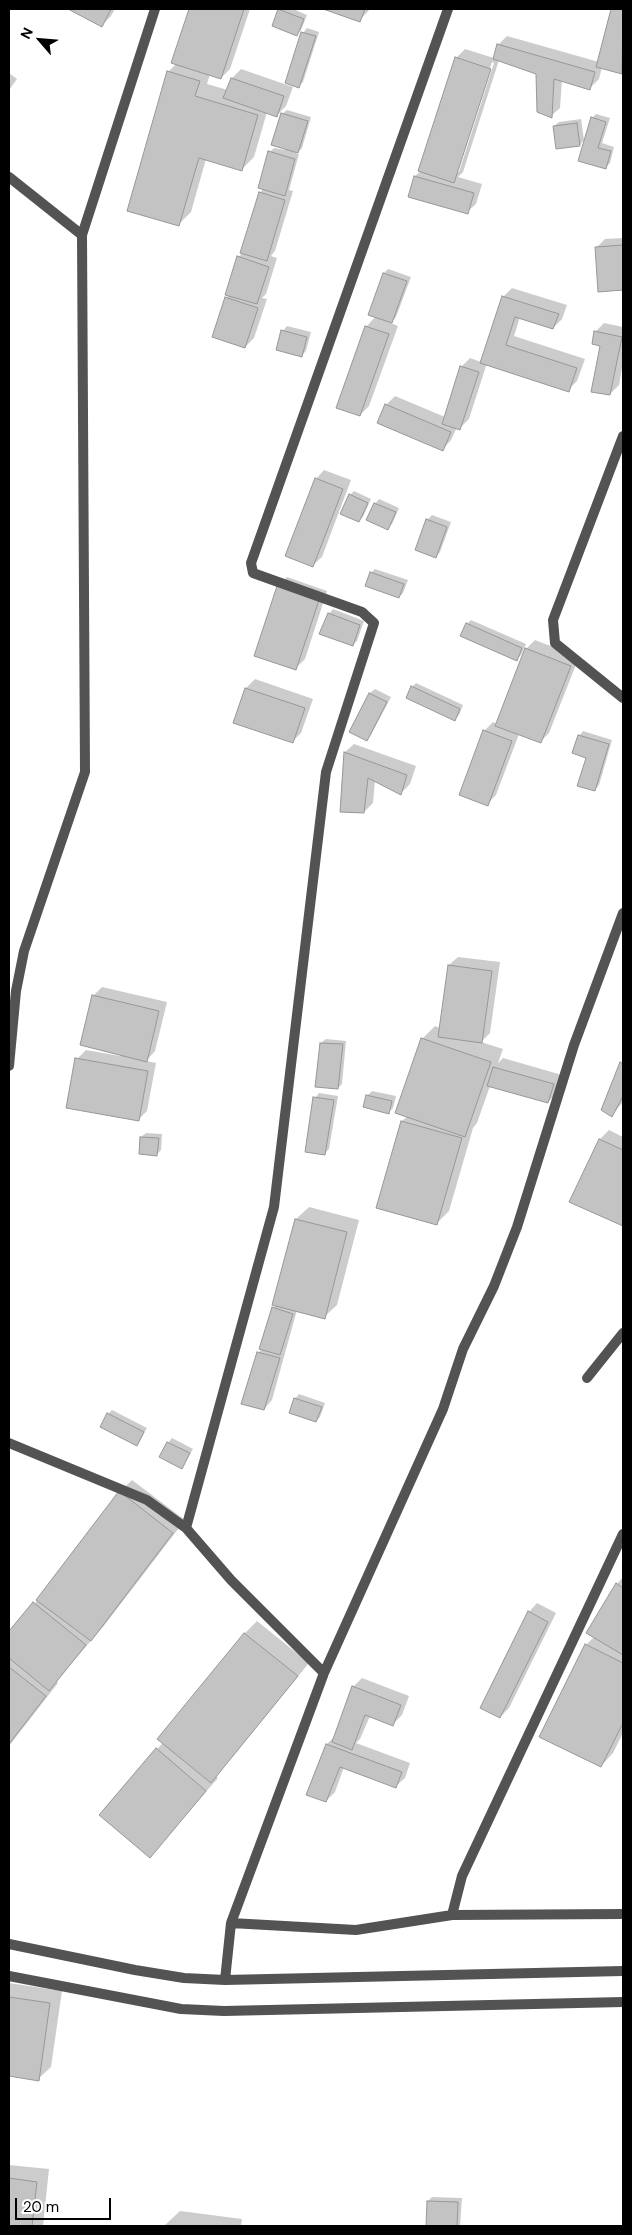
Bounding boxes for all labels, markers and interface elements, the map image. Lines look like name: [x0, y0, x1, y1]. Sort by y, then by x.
north arrow: [15, 15, 65, 65]
text: N: [16, 25, 37, 42]
scale bar: [18, 2188, 114, 2220]
text: 20 m: [23, 2197, 59, 2217]

